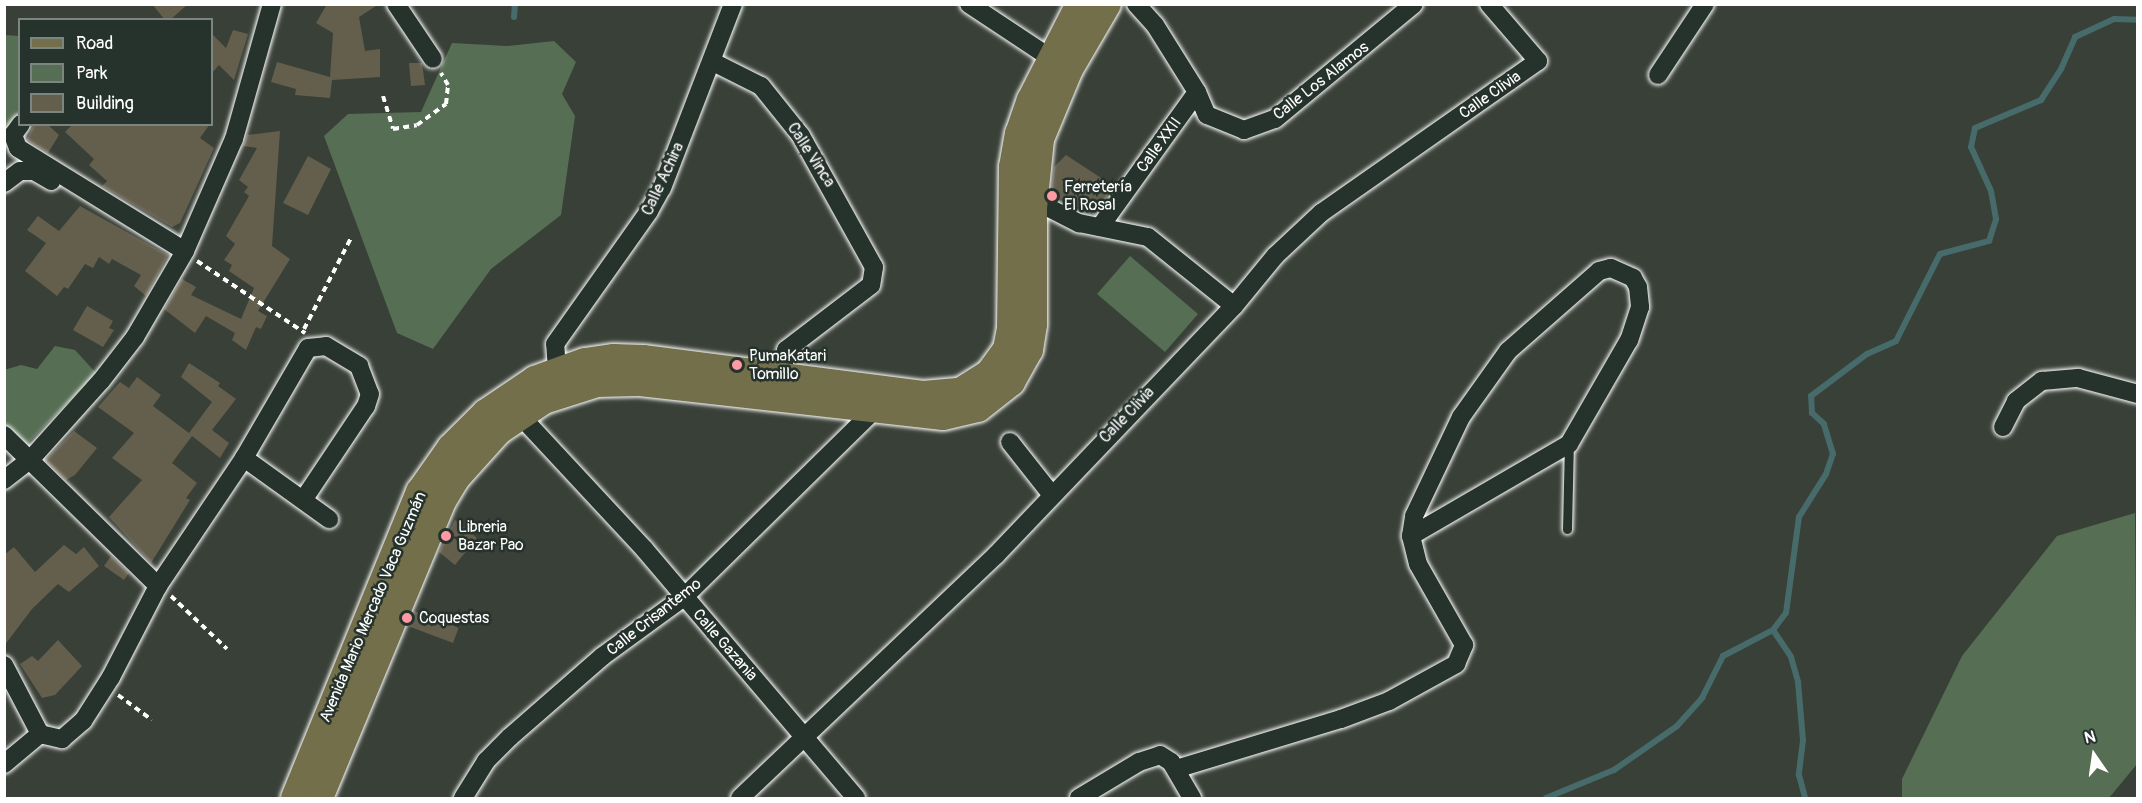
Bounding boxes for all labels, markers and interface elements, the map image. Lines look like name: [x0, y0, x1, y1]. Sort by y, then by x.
legend: [18, 18, 213, 126]
text: Road: [76, 32, 113, 55]
street label: Calle Los Alamos: [1269, 38, 1373, 124]
text: Park: [76, 62, 108, 85]
street label: Calle Clivia: [1456, 67, 1524, 123]
text: Building: [76, 92, 134, 115]
street label: Calle XXII: [1133, 114, 1185, 176]
street label: Calle Vinca: [783, 119, 839, 191]
street label: Calle Achira: [638, 139, 688, 219]
place label: Ferretería El Rosal: [1064, 177, 1132, 215]
marker: Ferretería El Rosal: [1045, 189, 1059, 203]
place label: PumaKatari Tomillo: [749, 346, 826, 384]
marker: PumaKatari Tomillo: [730, 358, 744, 372]
street label: Calle Clivia: [1096, 383, 1158, 447]
street label: Avenida Mario Mercado Vaca Guzmán: [316, 489, 430, 725]
place label: Libreria Bazar Pao: [458, 517, 524, 555]
marker: Libreria Bazar Pao: [439, 529, 453, 543]
street label: Calle Crisantemo: [603, 574, 705, 660]
street label: Calle Gazania: [689, 605, 761, 685]
place label: Coquestas: [419, 608, 489, 628]
marker: Coquestas: [400, 611, 414, 625]
north arrow: [2064, 725, 2124, 785]
text: N: [2082, 727, 2097, 748]

